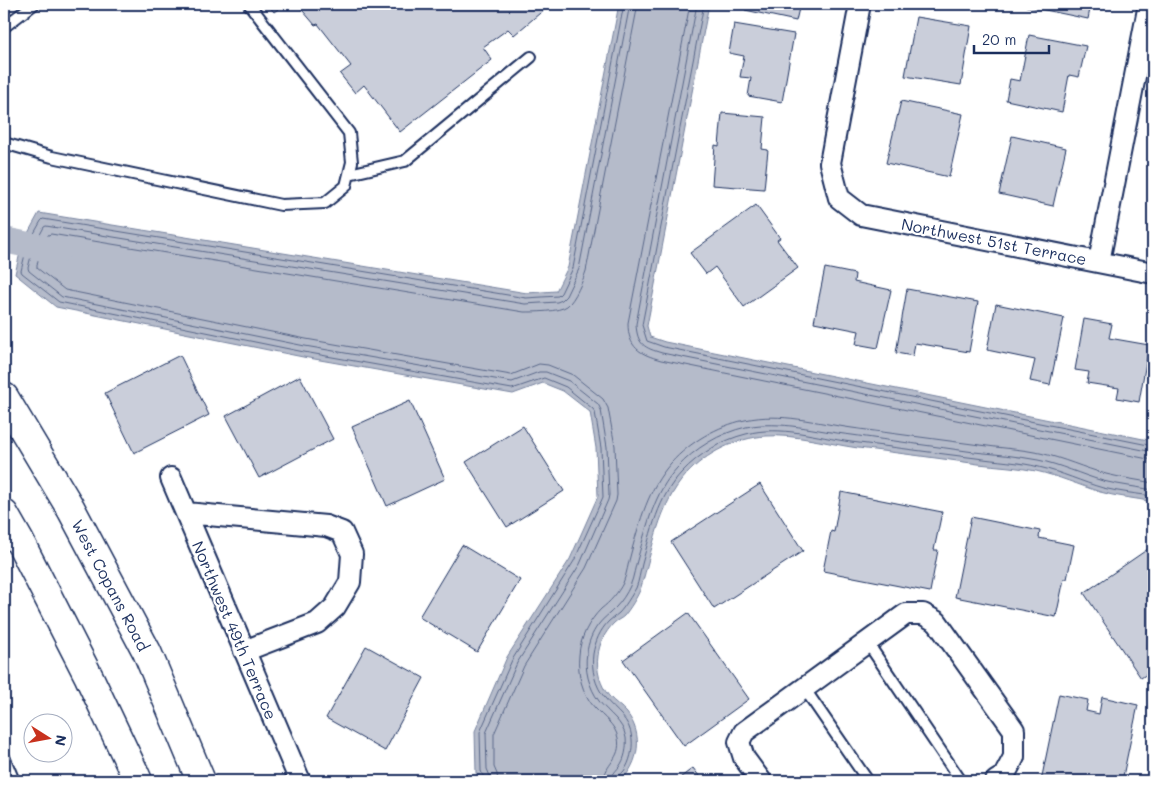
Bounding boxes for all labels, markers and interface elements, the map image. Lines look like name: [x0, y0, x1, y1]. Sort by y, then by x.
scale bar: [974, 22, 1050, 54]
text: 20 m: [982, 29, 1016, 49]
street label: Northwest 51st Terrace: [900, 213, 1088, 269]
street label: West Copans Road: [67, 515, 155, 655]
street label: Northwest 49th Terrace: [188, 538, 282, 722]
north arrow: [22, 712, 72, 762]
text: N: [51, 734, 72, 748]

